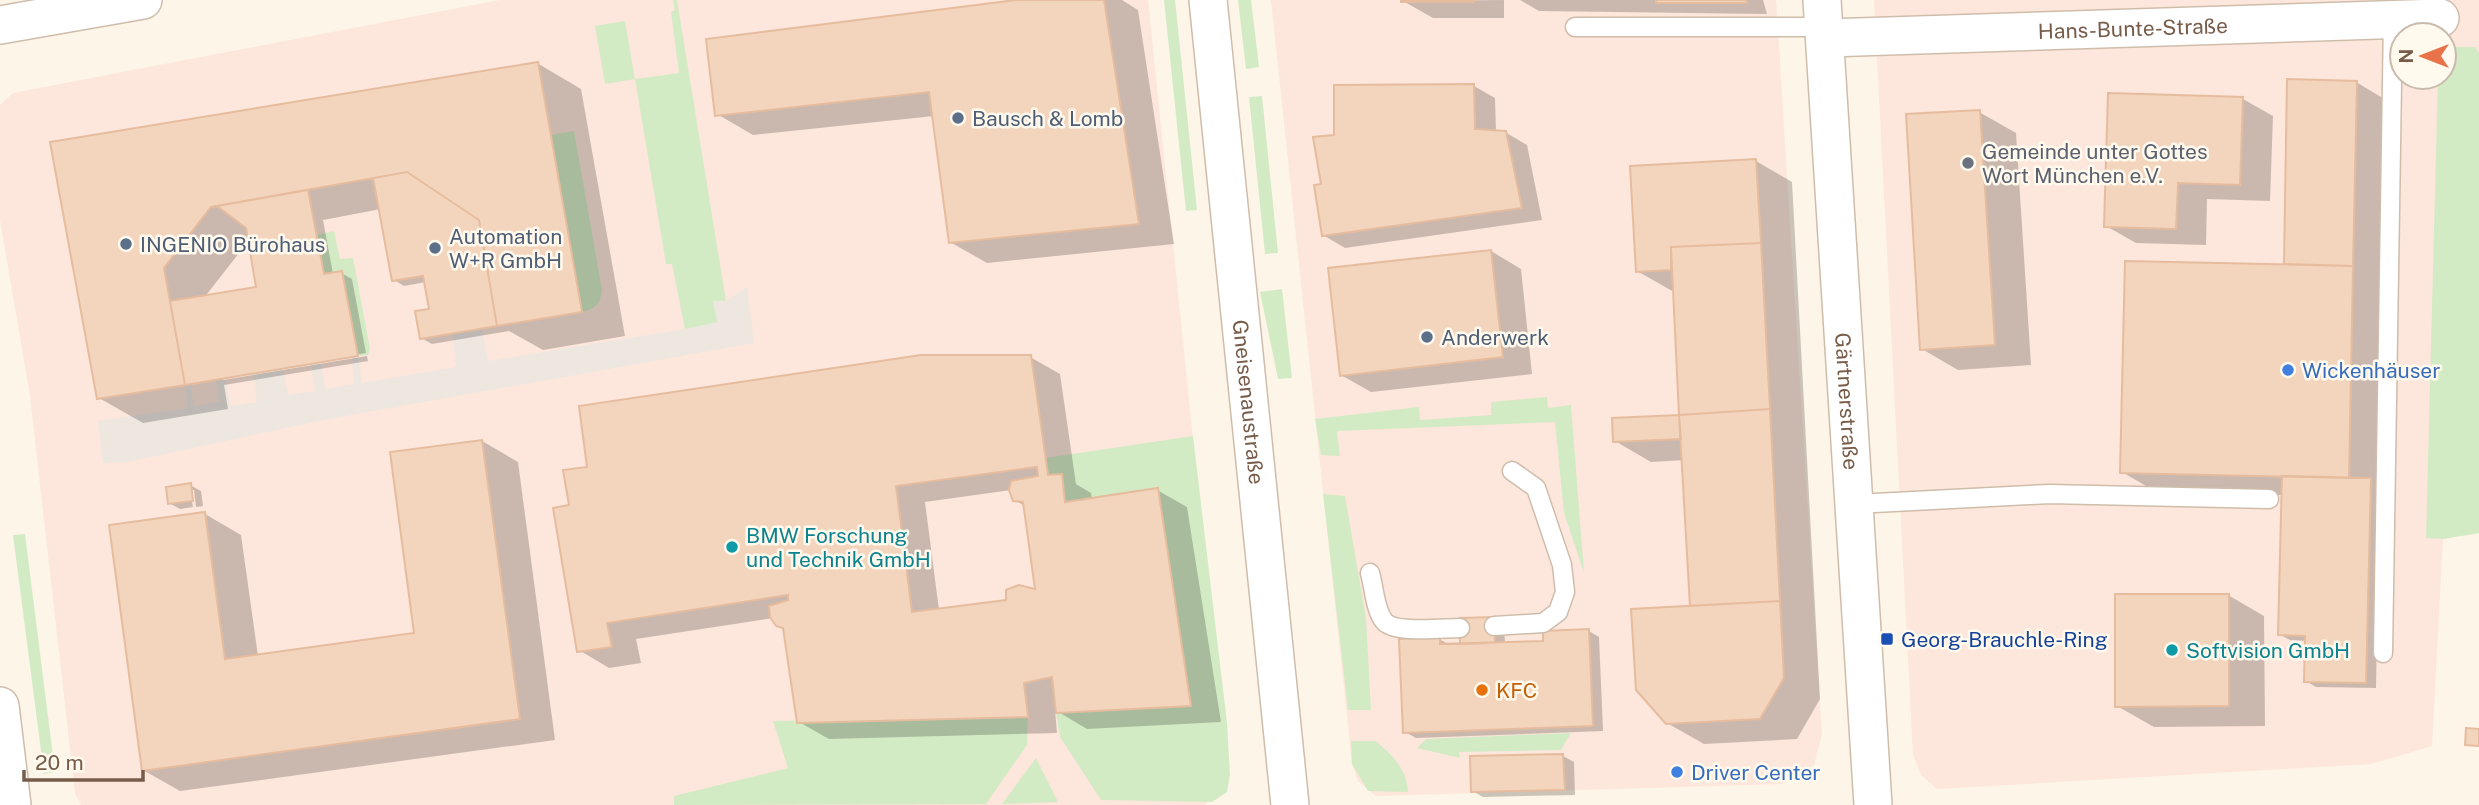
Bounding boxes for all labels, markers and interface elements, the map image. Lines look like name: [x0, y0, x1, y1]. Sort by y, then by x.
street label: Hans-Bunte-Straße: [2037, 12, 2228, 44]
north arrow: [2388, 21, 2458, 91]
text: N: [2395, 49, 2417, 63]
place label: Bausch & Lomb: [972, 106, 1123, 131]
marker: Bausch & Lomb: [950, 110, 966, 126]
place label: Gemeinde unter Gottes Wort München e.V.: [1982, 139, 2208, 188]
marker: Gemeinde unter Gottes Wort München e.V.: [1960, 155, 1976, 171]
place label: Automation W+R GmbH: [449, 224, 562, 273]
place label: INGENIO Bürohaus: [140, 232, 325, 257]
marker: INGENIO Bürohaus: [118, 236, 134, 252]
marker: Automation W+R GmbH: [427, 240, 443, 256]
street label: Gneisenaustraße: [1228, 318, 1270, 485]
place label: Anderwerk: [1441, 325, 1549, 350]
marker: Anderwerk: [1419, 329, 1435, 345]
street label: Gärtnerstraße: [1831, 332, 1864, 471]
place label: Wickenhäuser: [2302, 358, 2440, 383]
marker: Wickenhäuser: [2280, 362, 2296, 378]
place label: BMW Forschung und Technik GmbH: [746, 523, 931, 572]
marker: BMW Forschung und Technik GmbH: [724, 539, 740, 555]
place label: Georg-Brauchle-Ring: [1901, 627, 2108, 652]
marker: Georg-Brauchle-Ring: [1879, 631, 1895, 647]
place label: Softvision GmbH: [2186, 638, 2350, 663]
marker: Softvision GmbH: [2164, 642, 2180, 658]
place label: KFC: [1496, 678, 1537, 703]
marker: KFC: [1474, 682, 1490, 698]
scale bar: [24, 738, 144, 782]
text: 20 m: [35, 750, 84, 775]
place label: Driver Center: [1691, 760, 1821, 785]
marker: Driver Center: [1669, 764, 1685, 780]

